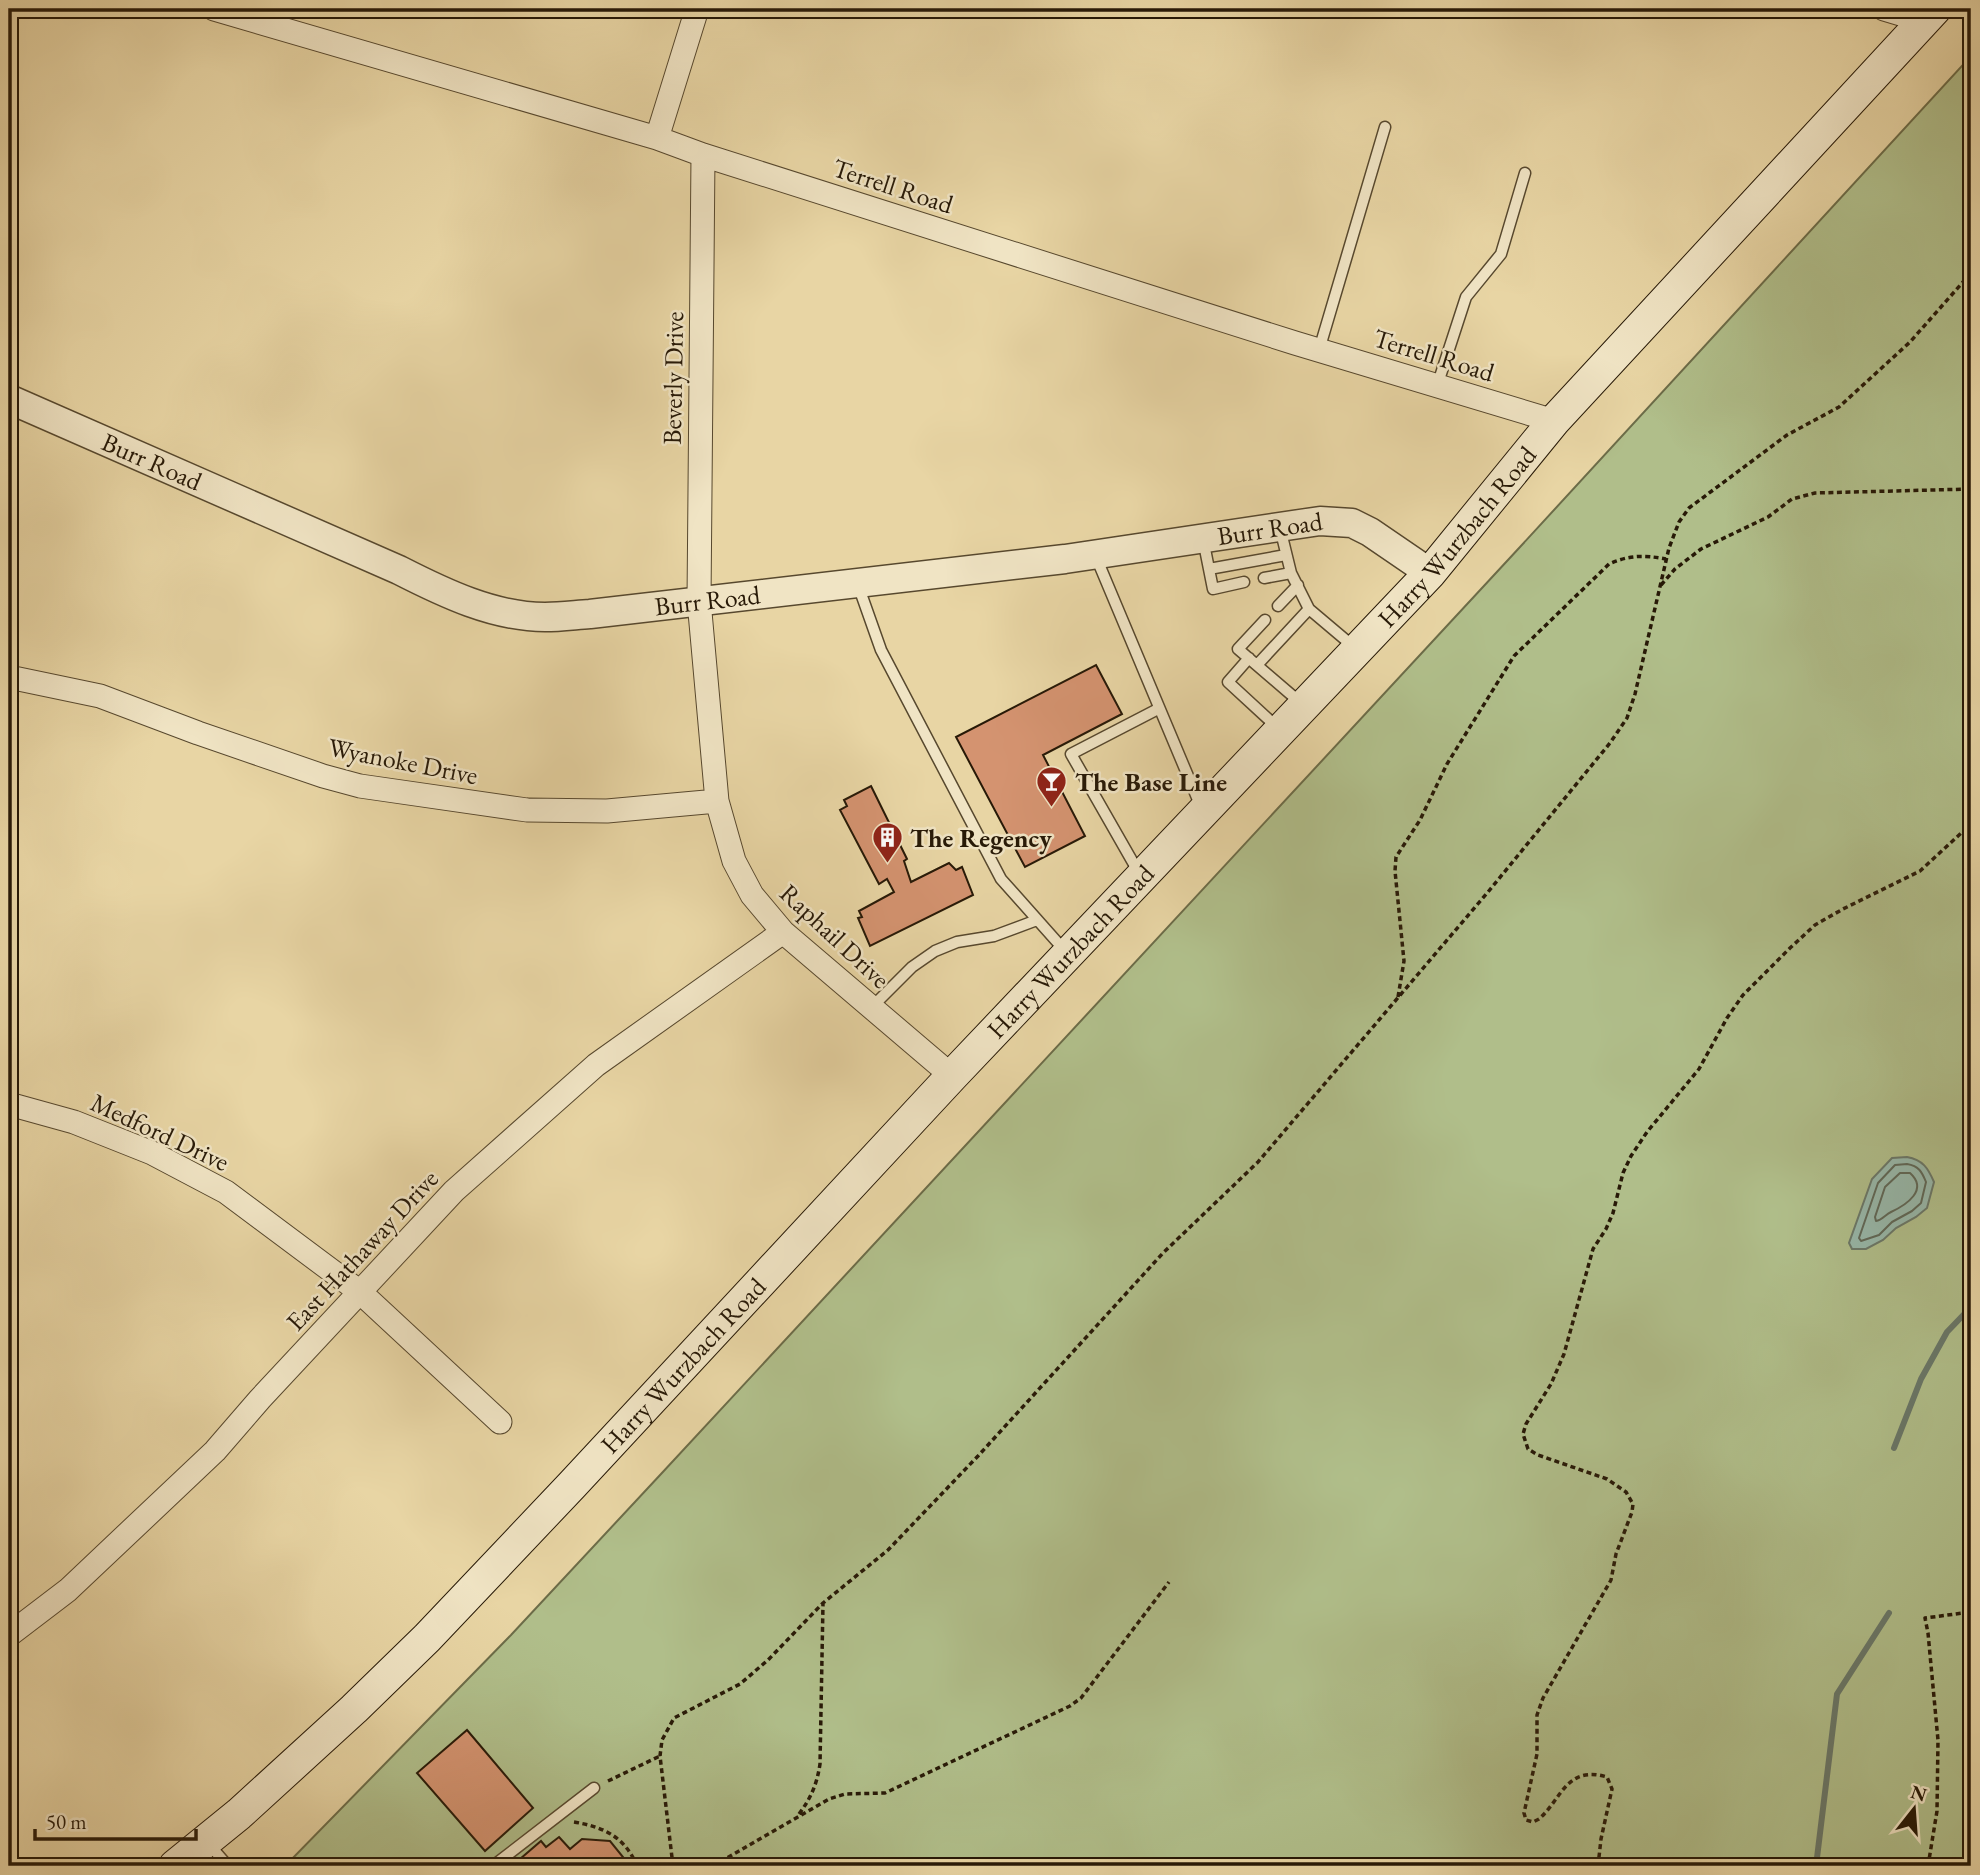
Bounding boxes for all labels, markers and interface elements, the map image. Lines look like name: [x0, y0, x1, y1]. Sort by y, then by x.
street label: Terrell Road: [829, 151, 958, 222]
street label: Beverly Drive: [655, 311, 691, 445]
street label: Terrell Road: [1370, 321, 1499, 390]
street label: Burr Road: [97, 425, 208, 499]
street label: Harry Wurzbach Road: [1370, 438, 1544, 635]
street label: Burr Road: [1215, 504, 1326, 553]
street label: Burr Road: [653, 577, 763, 623]
street label: Wyanoke Drive: [325, 730, 481, 792]
bar icon: The Base Line: [1035, 765, 1069, 809]
place label: The Base Line: [1075, 765, 1227, 799]
building icon: The Regency: [870, 821, 904, 865]
place label: The Regency: [910, 821, 1052, 855]
street label: Harry Wurzbach Road: [979, 856, 1162, 1046]
street label: Raphail Drive: [773, 876, 897, 996]
street label: Medford Drive: [85, 1085, 235, 1179]
street label: East Hathaway Drive: [278, 1162, 446, 1338]
street label: Harry Wurzbach Road: [593, 1270, 774, 1461]
north arrow: [1878, 1773, 1948, 1843]
text: N: [1908, 1779, 1930, 1808]
scale bar: [35, 1798, 196, 1842]
text: 50 m: [46, 1808, 87, 1835]

